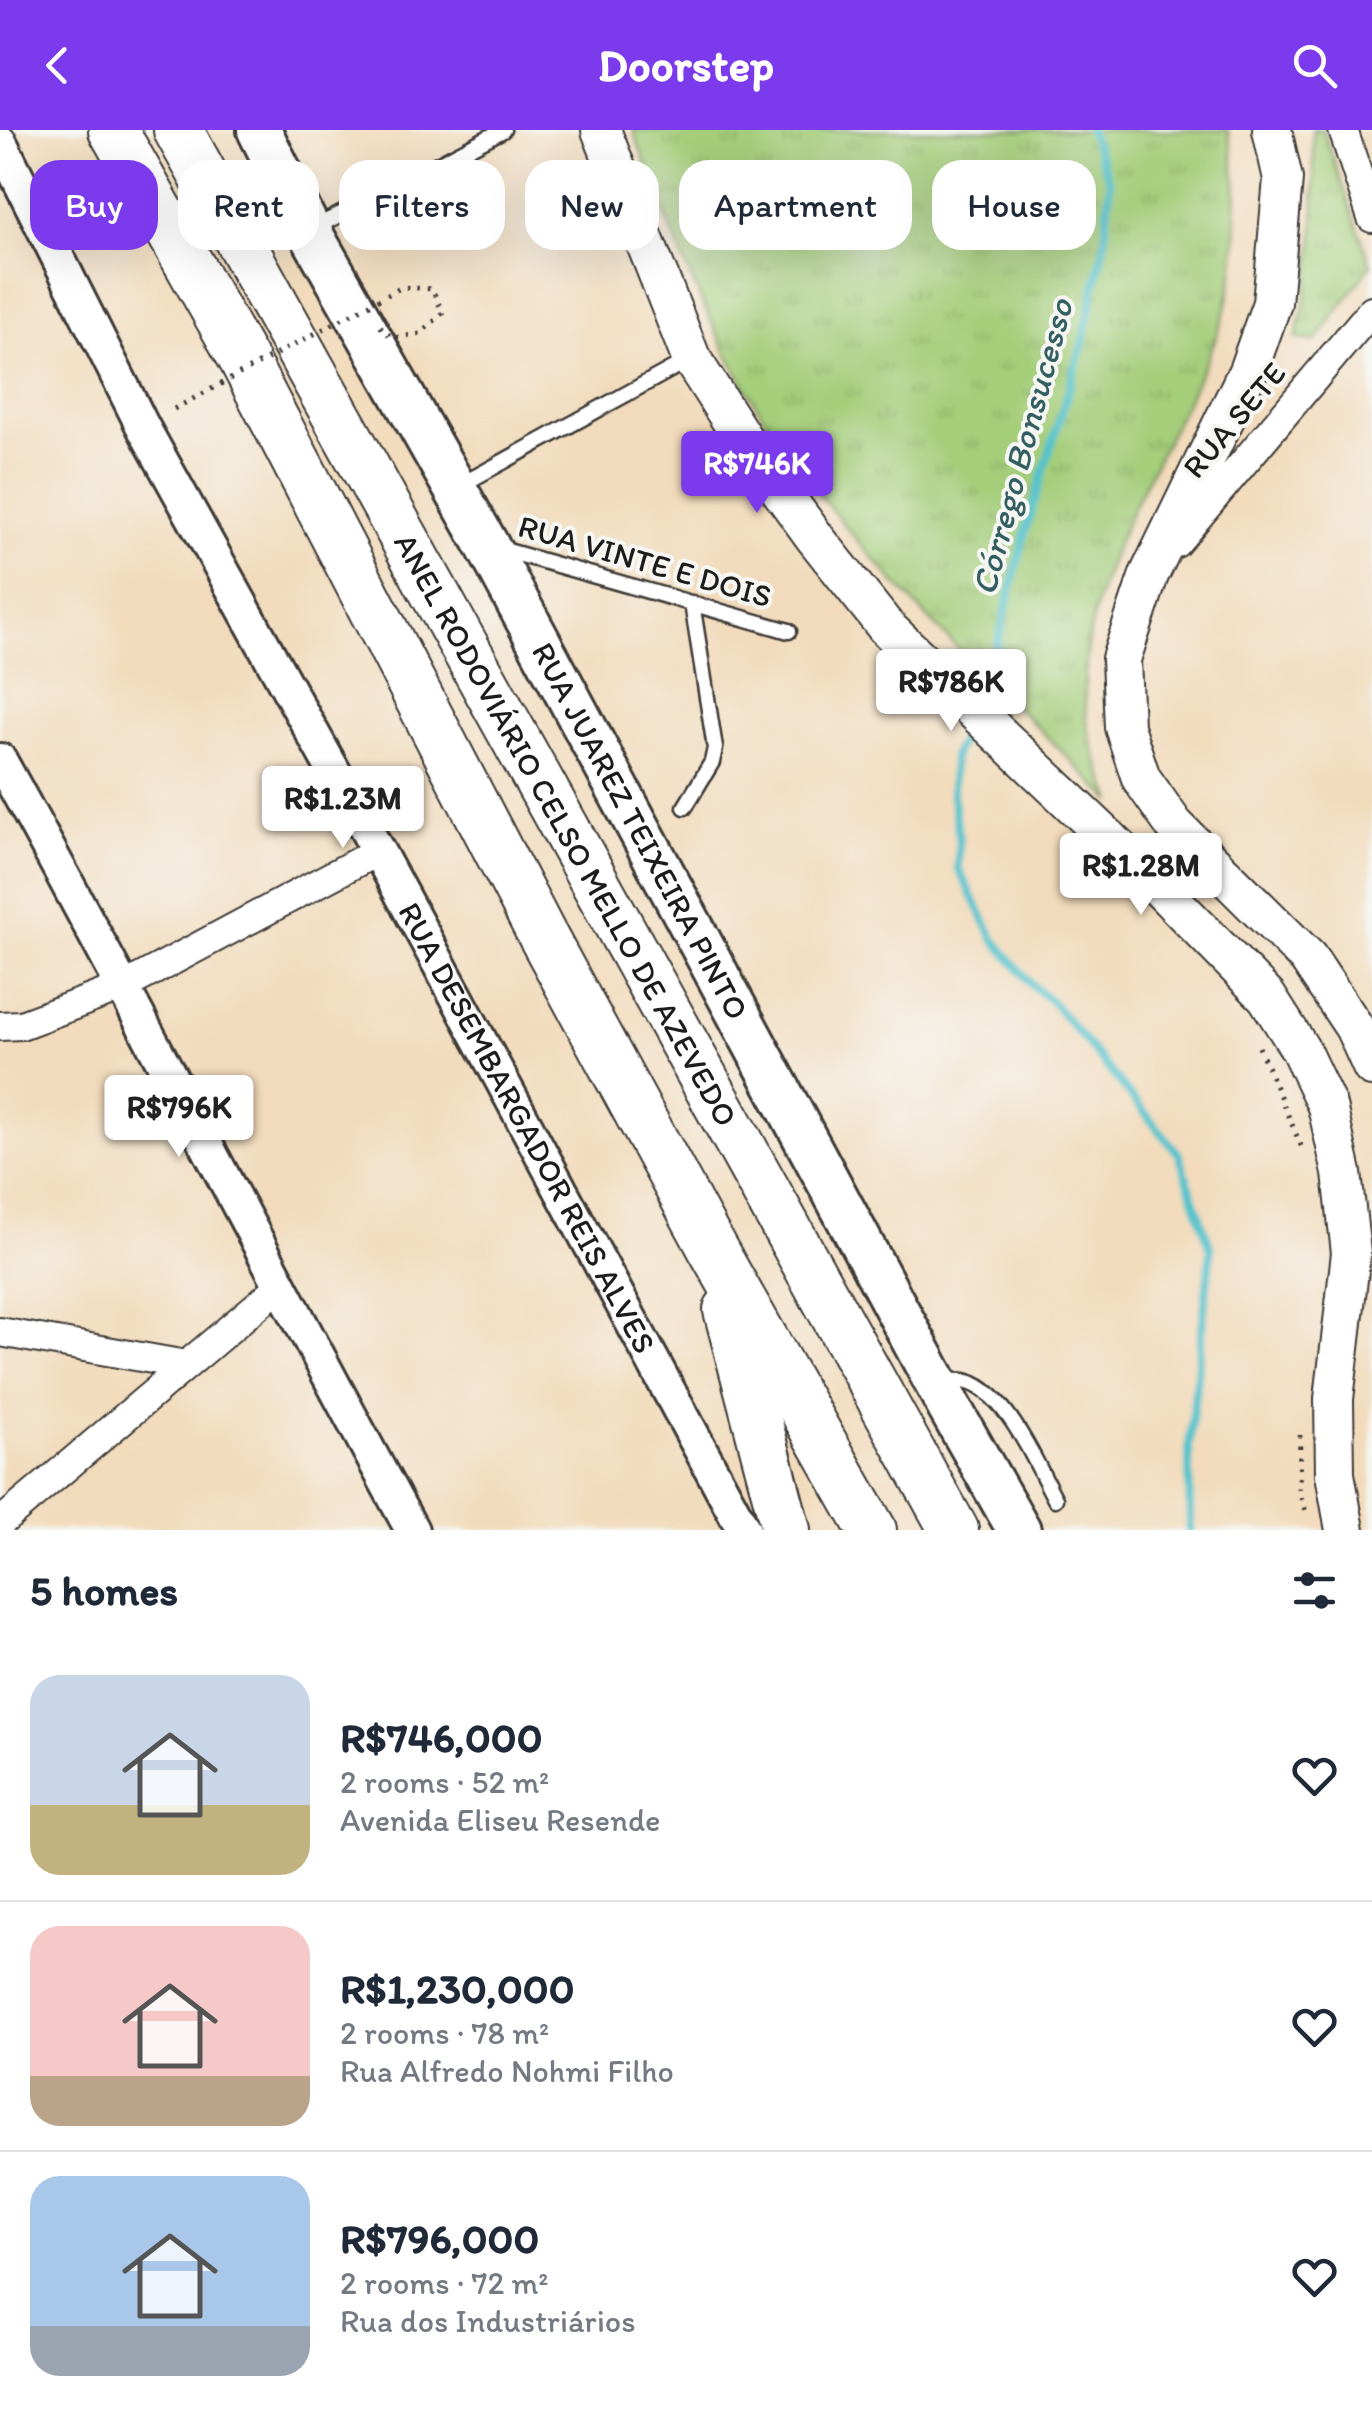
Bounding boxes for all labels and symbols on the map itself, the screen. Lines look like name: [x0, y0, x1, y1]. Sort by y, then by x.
water label: Córrego Bonsucesso: [962, 293, 1082, 600]
street label: RUA SETE: [1175, 354, 1293, 486]
pin: R$746K: [676, 431, 838, 516]
street label: RUA VINTE E DOIS: [514, 507, 776, 615]
street label: ANEL RODOVIÁRIO CELSO MELLO DE AZEVEDO: [386, 526, 745, 1133]
street label: RUA JUAREZ TEIXEIRA PINTO: [524, 636, 757, 1026]
pin: R$786K: [870, 649, 1032, 734]
pin: R$1.23M: [251, 766, 435, 851]
pin: R$1.28M: [1049, 833, 1233, 918]
street label: RUA DESEMBARGADOR REIS ALVES: [390, 896, 664, 1360]
pin: R$796K: [98, 1075, 260, 1160]

